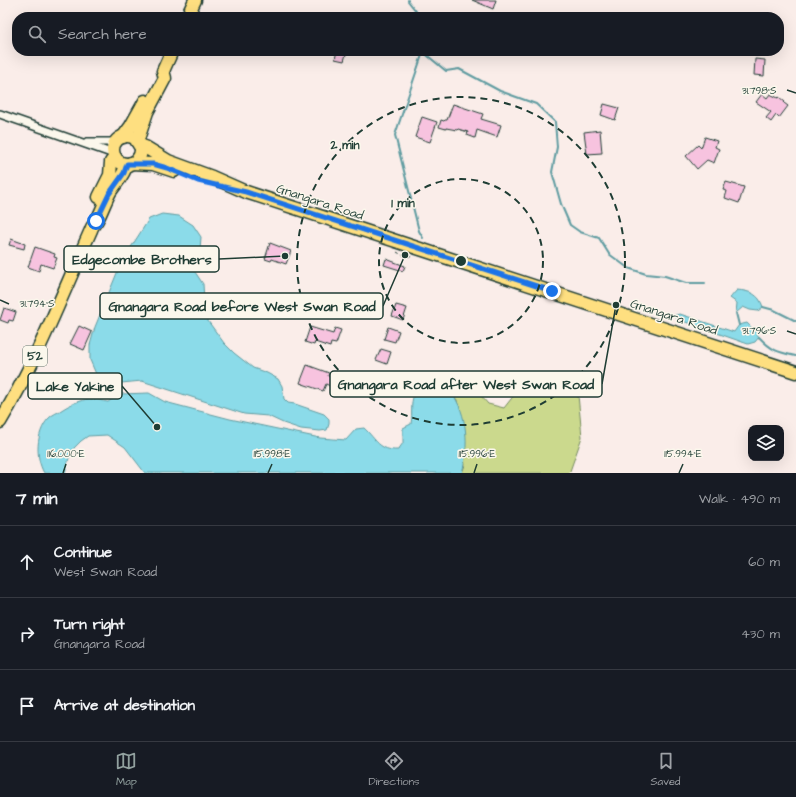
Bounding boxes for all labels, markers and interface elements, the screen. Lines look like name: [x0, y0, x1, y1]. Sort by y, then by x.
search box: [12, 12, 784, 56]
icon: search: [26, 23, 48, 45]
text: Search here: [58, 24, 147, 45]
text: 31.798°S: [742, 84, 777, 98]
text: 2 min: [330, 137, 359, 154]
street label: Gnangara Road: [274, 179, 366, 226]
text: 1 min: [391, 195, 415, 212]
route start: [87, 212, 105, 230]
callout: Edgecombe Brothers: [64, 246, 219, 272]
text: Edgecombe Brothers: [72, 250, 212, 271]
centre of rings: [454, 254, 468, 268]
route end: [543, 282, 561, 300]
callout: Gnangara Road before West Swan Road: [100, 293, 383, 319]
street label: Gnangara Road: [628, 294, 720, 341]
text: 31.794°S: [19, 297, 55, 311]
text: Gnangara Road before West Swan Road: [108, 297, 376, 318]
text: 31.796°S: [742, 324, 777, 338]
road number: 52: [23, 346, 47, 366]
callout: Gnangara Road after West Swan Road: [330, 371, 602, 397]
callout: Lake Yakine: [28, 373, 122, 399]
text: Gnangara Road after West Swan Road: [338, 375, 595, 396]
text: Lake Yakine: [36, 377, 115, 397]
map controls: [748, 425, 784, 461]
button: layers: [748, 425, 784, 461]
text: 116.000°E: [47, 447, 85, 461]
text: 115.998°E: [253, 447, 291, 461]
text: 115.996°E: [459, 447, 495, 461]
text: 115.994°E: [664, 447, 702, 461]
text: 7 min: [16, 487, 58, 511]
text: Walk · 490 m: [699, 490, 780, 508]
text: Continue: [54, 542, 112, 563]
icon: ahead: [16, 551, 38, 573]
text: 60 m: [748, 553, 780, 571]
text: West Swan Road: [54, 563, 157, 581]
text: Turn right: [54, 614, 125, 635]
icon: right: [16, 623, 38, 645]
text: 430 m: [741, 625, 780, 643]
text: Gnangara Road: [54, 635, 145, 653]
icon: arrive: [16, 695, 38, 717]
text: Arrive at destination: [54, 695, 195, 716]
tab: Map: [115, 750, 137, 789]
tab: Directions: [368, 750, 420, 789]
tab: Saved: [651, 750, 681, 789]

